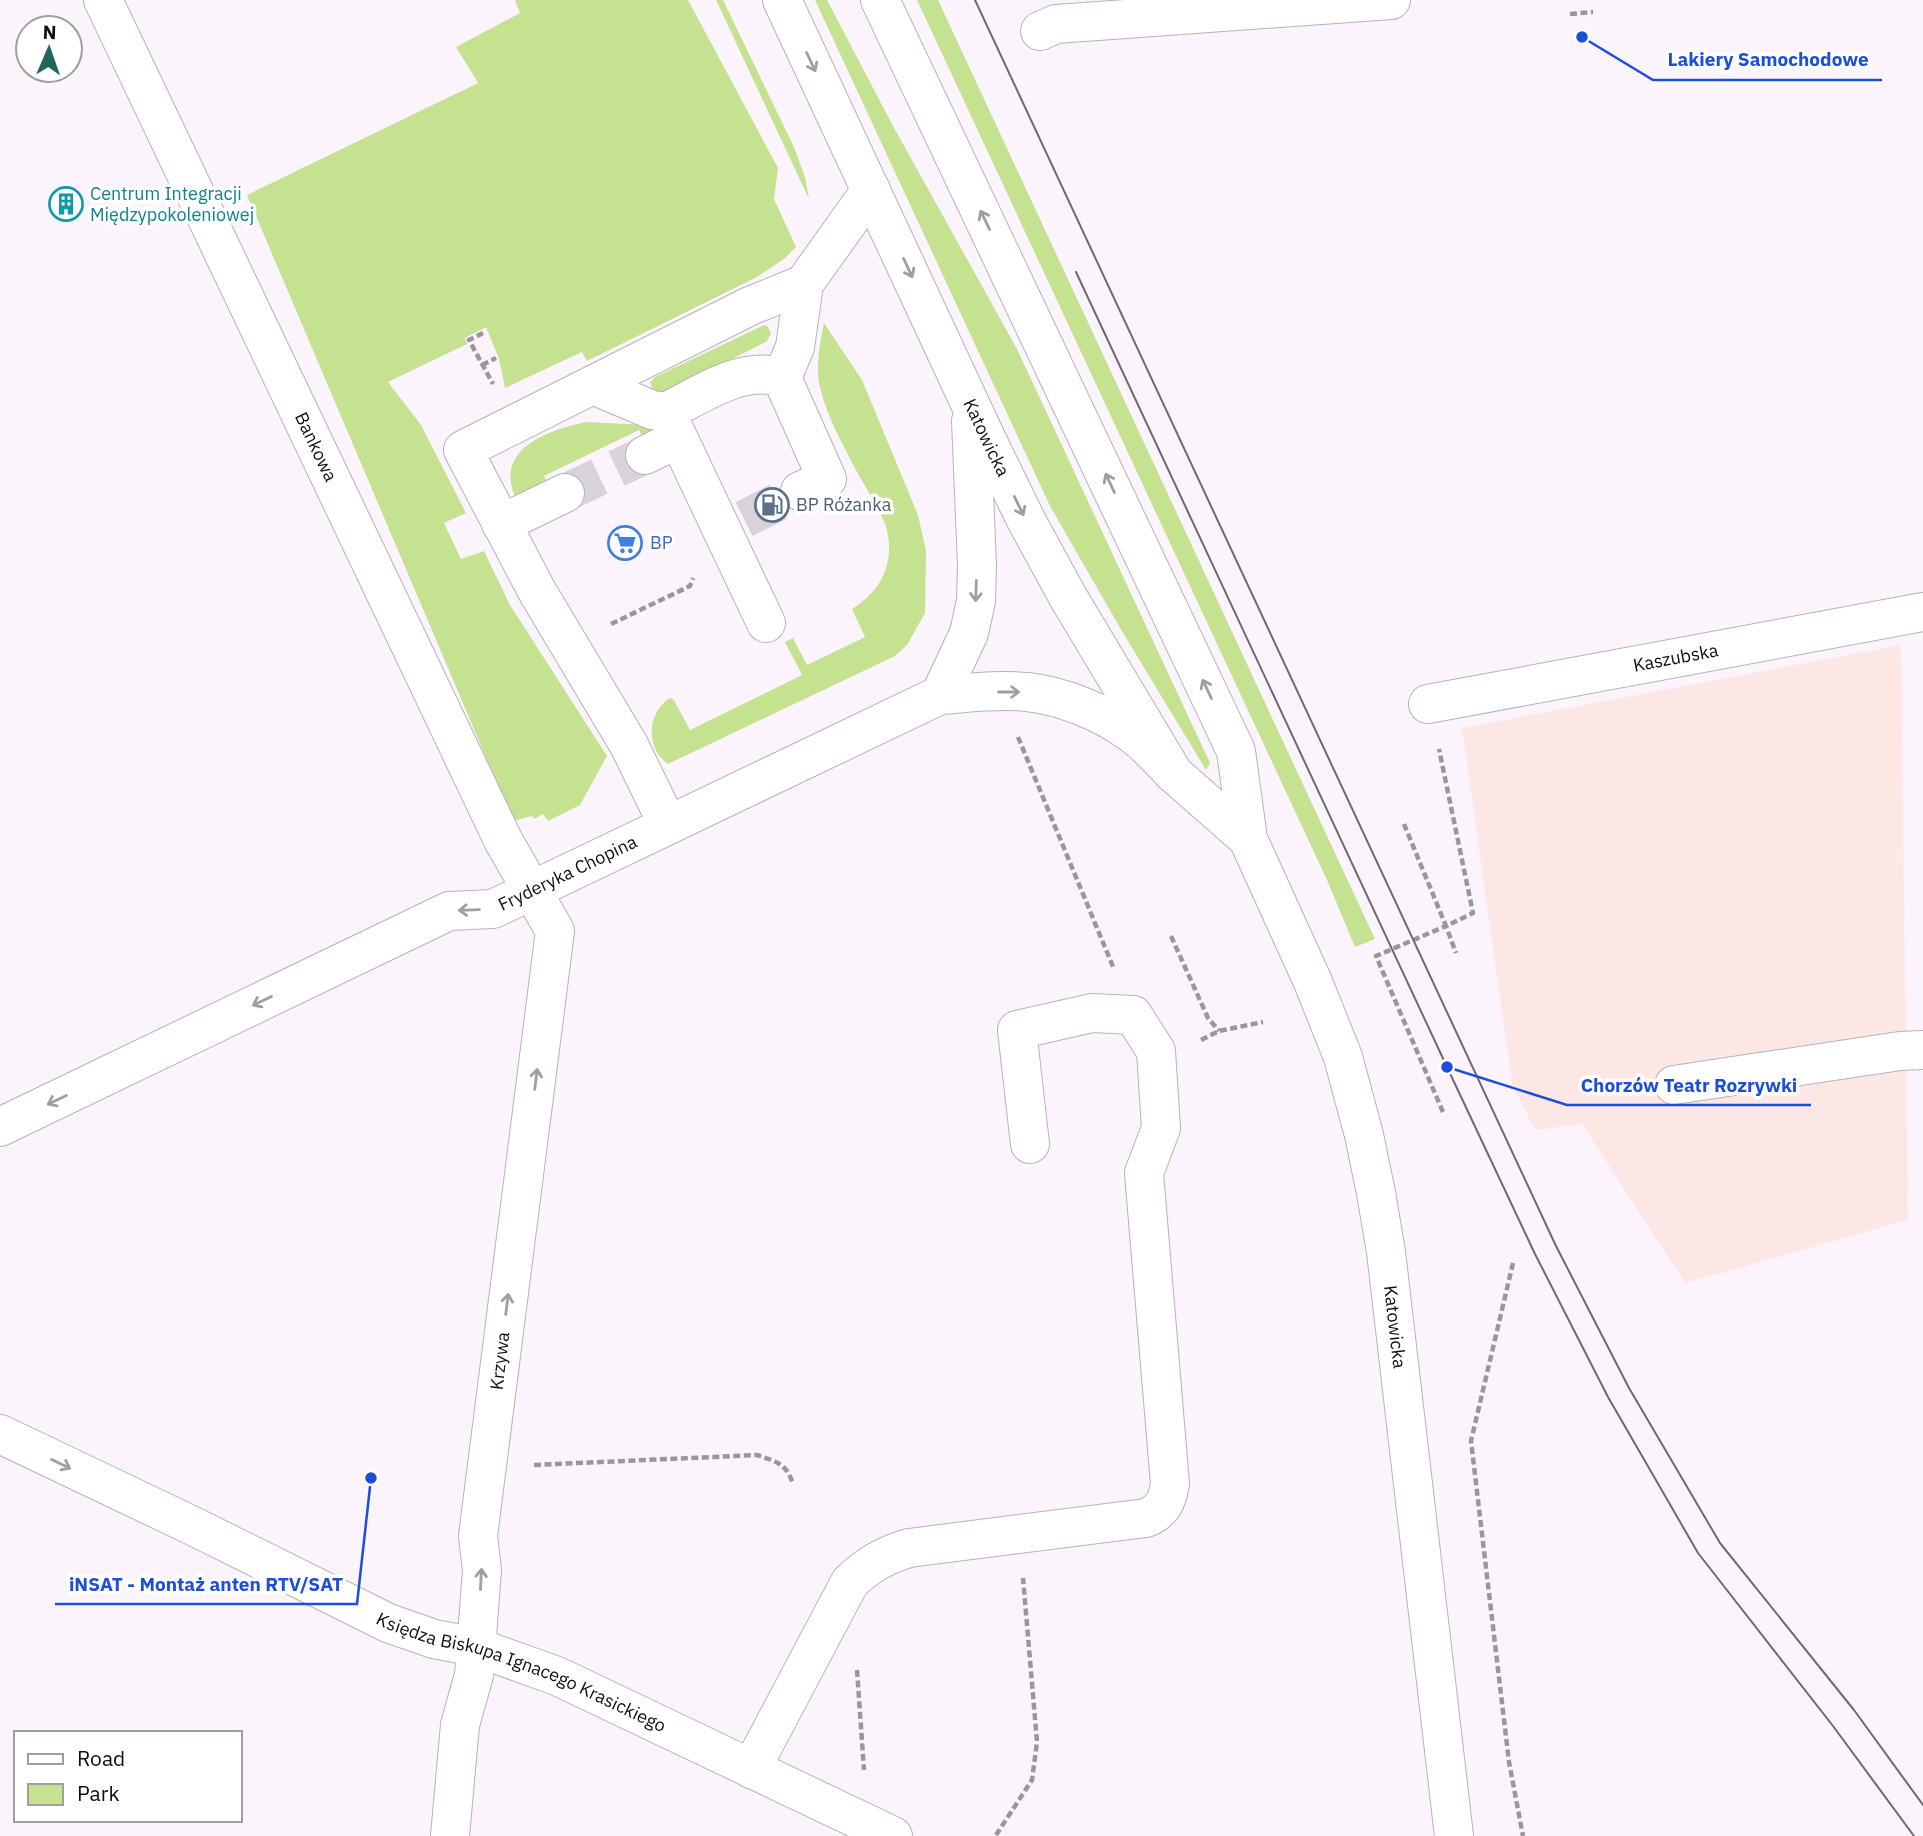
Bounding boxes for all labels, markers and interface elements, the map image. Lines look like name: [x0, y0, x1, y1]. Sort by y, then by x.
north arrow: [14, 14, 84, 84]
text: N: [42, 20, 57, 44]
callout: Lakiery Samochodowe: [1653, 40, 1882, 80]
text: Lakiery Samochodowe: [1667, 47, 1869, 71]
one-way arrow: [805, 51, 819, 72]
place label: Centrum Integracji Międzypokoleniowej: [90, 182, 254, 226]
building icon: Centrum Integracji Międzypokoleniowej: [47, 185, 85, 223]
one-way arrow: [978, 210, 992, 231]
one-way arrow: [901, 257, 915, 278]
street label: Katowicka: [958, 395, 1015, 480]
street label: Bankowa: [290, 408, 343, 485]
one-way arrow: [1103, 473, 1116, 494]
fuel station icon: BP Różanka: [753, 486, 791, 524]
place label: BP Różanka: [796, 493, 892, 516]
one-way arrow: [1013, 495, 1027, 516]
supermarket icon: BP: [606, 524, 644, 562]
place label: BP: [650, 531, 673, 554]
one-way arrow: [970, 579, 983, 602]
street label: Kaszubska: [1631, 638, 1721, 677]
one-way arrow: [1200, 679, 1213, 700]
one-way arrow: [997, 685, 1020, 699]
street label: Fryderyka Chopina: [494, 830, 641, 916]
one-way arrow: [458, 903, 481, 916]
one-way arrow: [252, 995, 273, 1008]
callout: Chorzów Teatr Rozrywki: [1567, 1065, 1811, 1105]
one-way arrow: [530, 1068, 543, 1091]
text: Chorzów Teatr Rozrywki: [1581, 1073, 1797, 1097]
one-way arrow: [47, 1093, 68, 1107]
street label: Katowicka: [1379, 1284, 1412, 1370]
one-way arrow: [501, 1294, 514, 1316]
street label: Krzywa: [485, 1330, 515, 1391]
one-way arrow: [50, 1458, 71, 1472]
callout: iNSAT - Montaż anten RTV/SAT: [55, 1564, 357, 1604]
one-way arrow: [475, 1568, 488, 1591]
text: iNSAT - Montaż anten RTV/SAT: [69, 1572, 343, 1596]
street label: Księdza Biskupa Ignacego Krasickiego: [372, 1607, 670, 1737]
legend: [14, 1731, 242, 1822]
text: Road: [77, 1744, 125, 1772]
text: Park: [77, 1779, 120, 1807]

